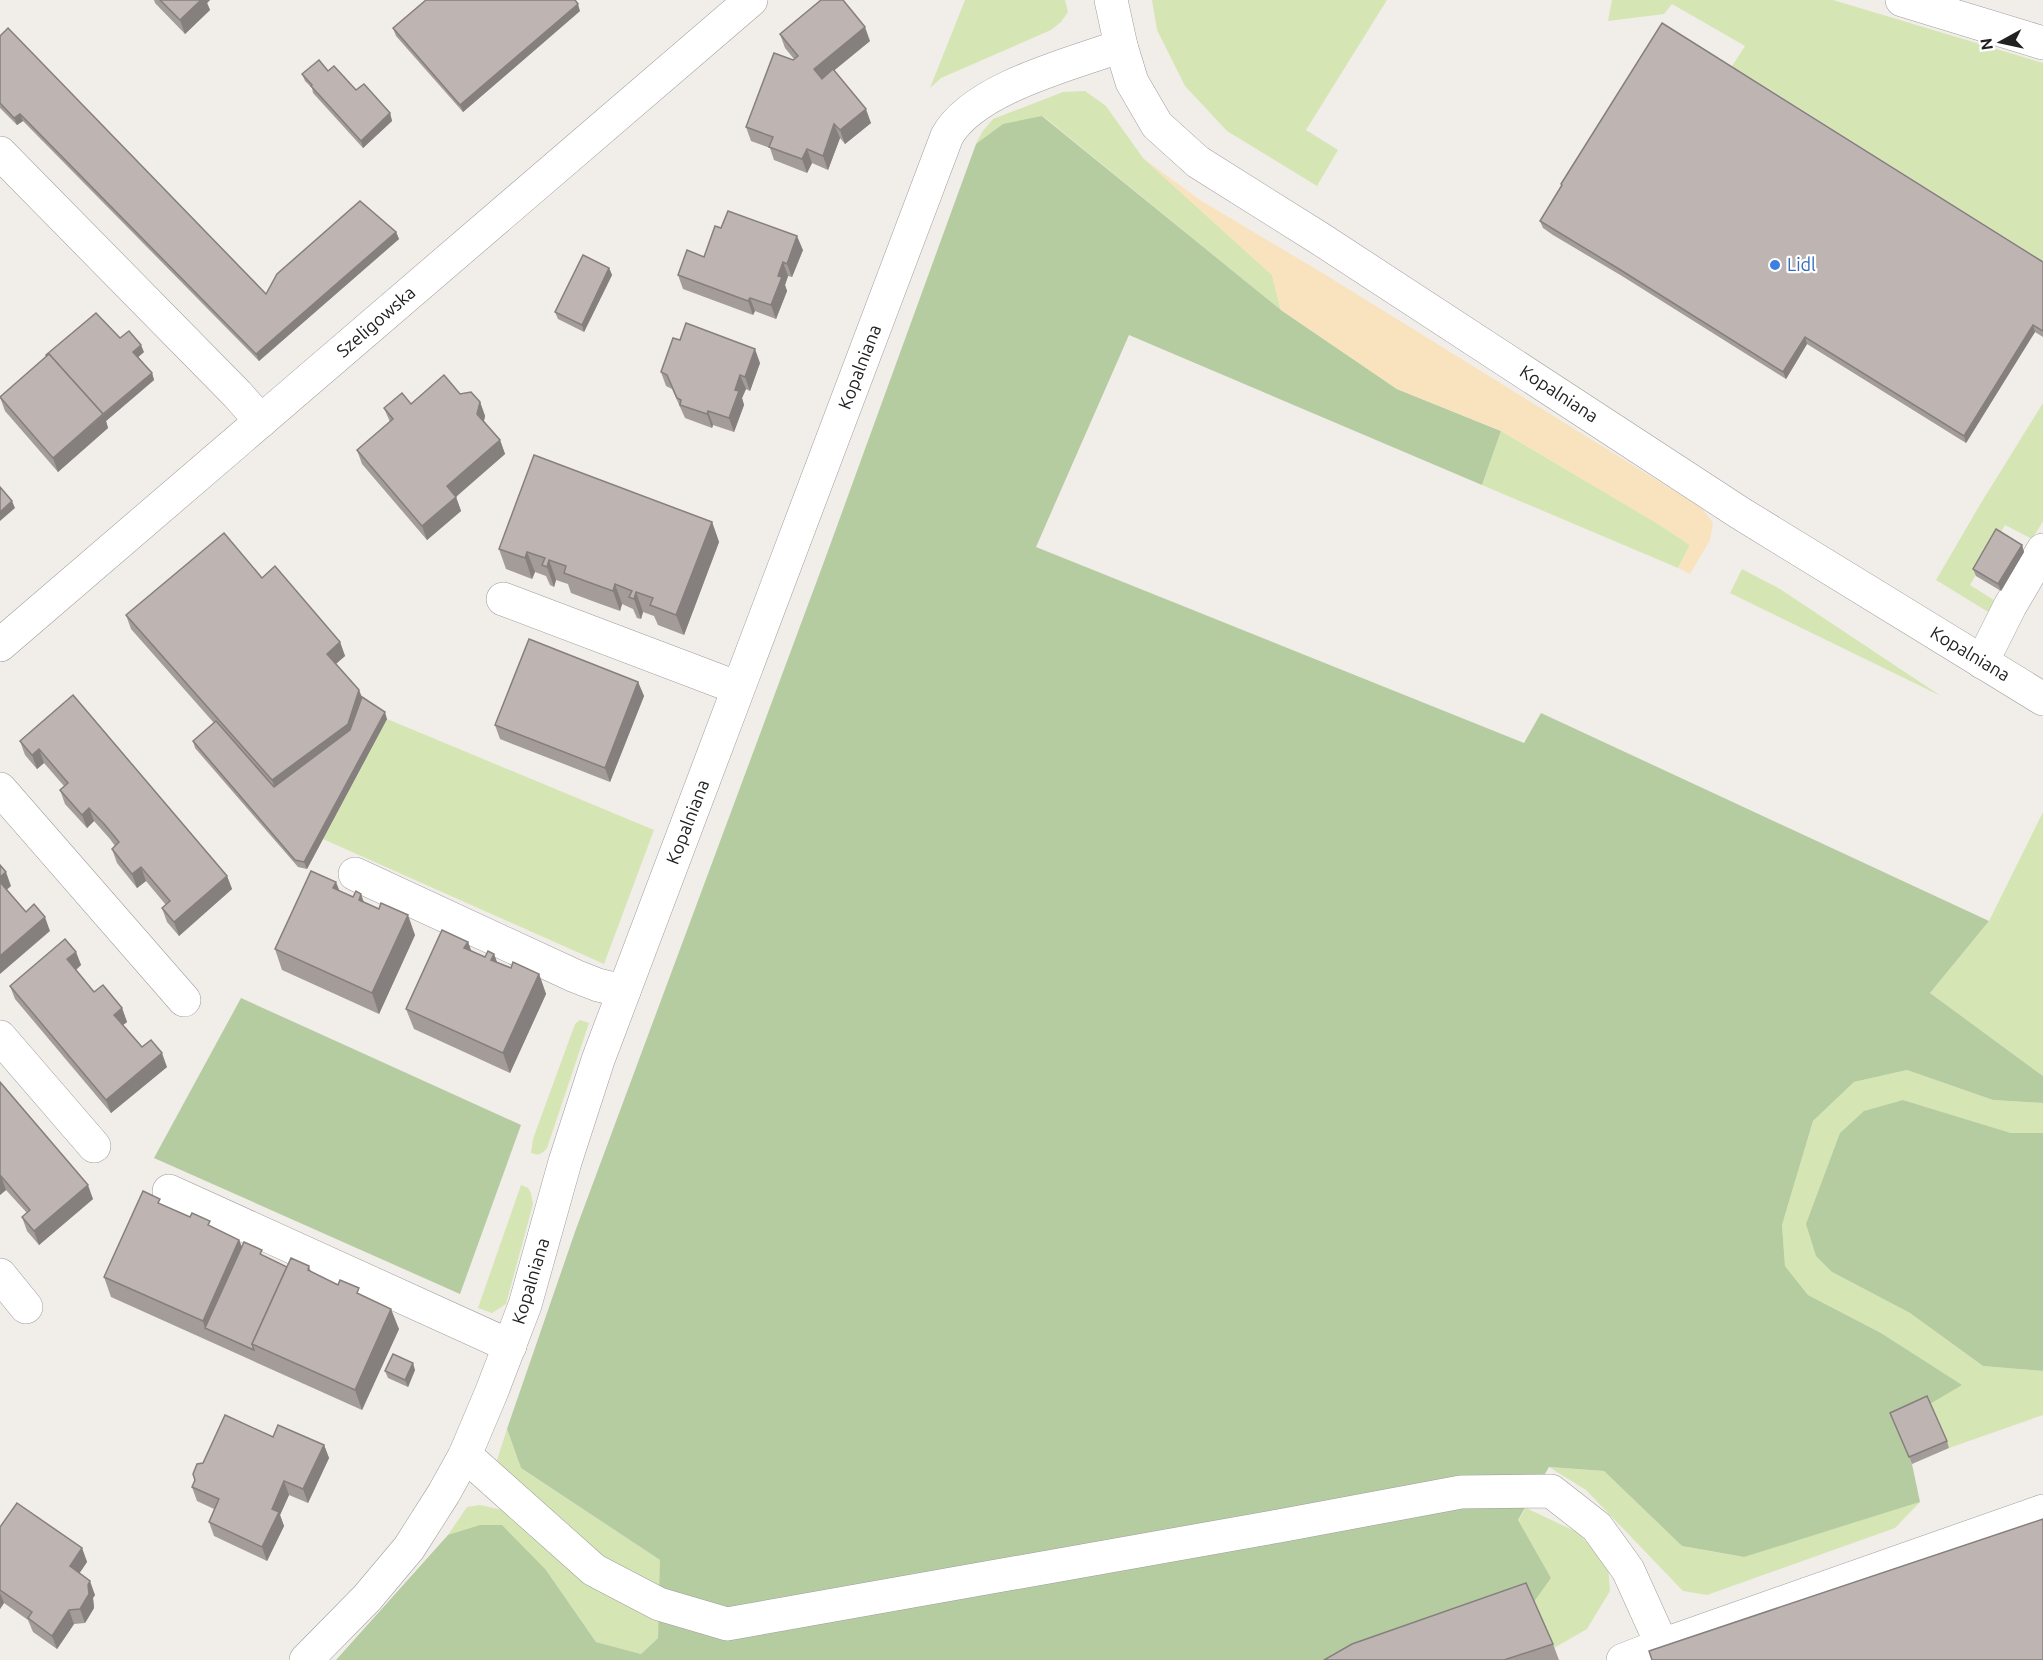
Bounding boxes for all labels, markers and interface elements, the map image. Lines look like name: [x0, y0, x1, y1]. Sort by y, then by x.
north arrow: [1971, 12, 2031, 72]
text: N: [1976, 37, 1996, 51]
place label: Lidl: [1787, 254, 1816, 274]
marker: Lidl: [1768, 258, 1782, 272]
street label: Szeligowska: [332, 282, 419, 361]
street label: Kopalniana: [834, 321, 884, 412]
street label: Kopalniana: [1517, 360, 1602, 426]
street label: Kopalniana: [1927, 622, 2014, 685]
street label: Kopalniana: [662, 776, 712, 867]
street label: Kopalniana: [507, 1235, 553, 1326]

